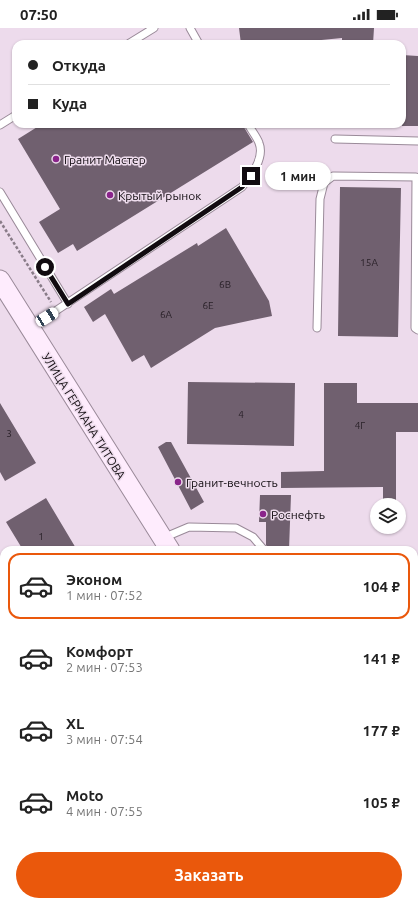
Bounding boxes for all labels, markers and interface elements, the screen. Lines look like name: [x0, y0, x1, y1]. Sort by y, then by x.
text: 07:50: [20, 6, 58, 23]
text: Откуда: [52, 57, 106, 74]
text: Куда: [52, 95, 87, 112]
place label: Гранит Мастер: [64, 153, 146, 166]
marker: Гранит Мастер: [51, 154, 61, 164]
callout: 1 мин: [265, 162, 331, 190]
route end: [242, 167, 260, 185]
text: 1 мин: [280, 169, 316, 183]
place label: Крытый рынок: [118, 189, 202, 202]
marker: Крытый рынок: [105, 190, 115, 200]
house number: 15А: [360, 257, 378, 268]
route start: [36, 258, 54, 276]
house number: 6В: [219, 279, 231, 290]
house number: 6Е: [202, 300, 214, 311]
car: [34, 306, 60, 328]
house number: 6А: [160, 309, 173, 320]
street label: УЛИЦА ГЕРМАНА ТИТОВА: [40, 351, 128, 481]
house number: 4: [238, 409, 244, 420]
house number: 4Г: [355, 420, 365, 431]
house number: 3: [6, 428, 12, 439]
place label: Гранит-вечность: [186, 476, 278, 489]
marker: Гранит-вечность: [173, 477, 183, 487]
map controls: [370, 498, 406, 534]
button: layers: [370, 498, 406, 534]
place label: Роснефть: [271, 508, 325, 521]
marker: Роснефть: [258, 509, 268, 519]
house number: 1: [38, 531, 44, 542]
icon: car: [18, 568, 54, 604]
text: Эконом: [66, 571, 122, 588]
text: 104 ₽: [363, 578, 400, 595]
text: 1 мин · 07:52: [66, 588, 143, 602]
icon: car: [18, 640, 54, 676]
text: Комфорт: [66, 643, 133, 660]
text: 141 ₽: [363, 650, 400, 667]
text: 2 мин · 07:53: [66, 660, 143, 674]
icon: car: [18, 712, 54, 748]
text: XL: [66, 715, 84, 732]
text: 177 ₽: [363, 722, 400, 739]
text: 3 мин · 07:54: [66, 732, 143, 746]
icon: car: [18, 784, 54, 820]
text: Moto: [66, 787, 104, 804]
text: 105 ₽: [363, 794, 400, 811]
text: 4 мин · 07:55: [66, 804, 143, 818]
button: Заказать: [16, 852, 402, 898]

